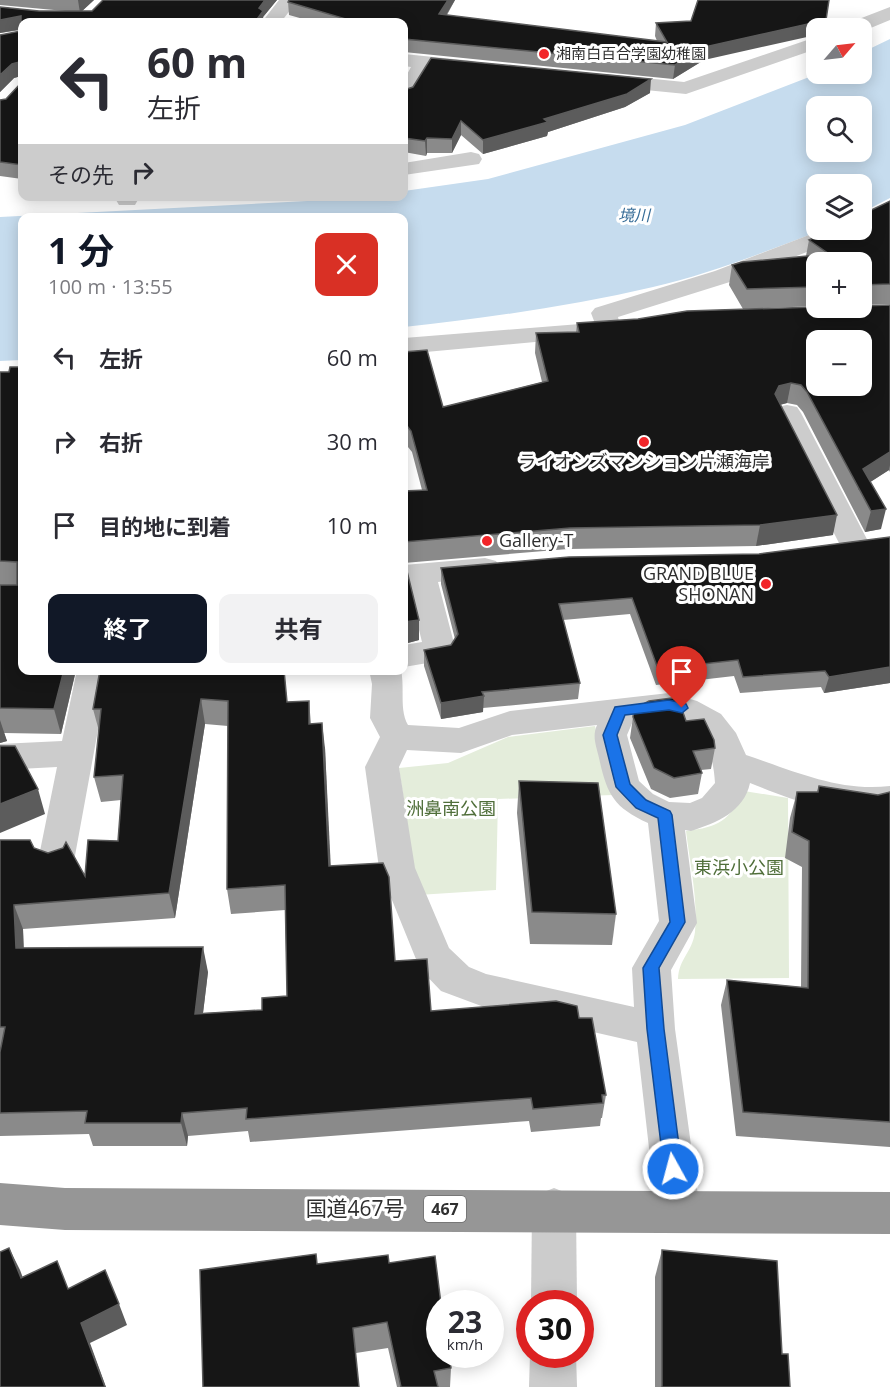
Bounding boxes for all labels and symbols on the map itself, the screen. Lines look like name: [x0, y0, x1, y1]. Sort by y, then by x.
north arrow: [806, 18, 872, 84]
place label: 湘南白百合学園幼稚園: [556, 43, 706, 63]
marker: 湘南白百合学園幼稚園: [537, 47, 551, 61]
water label: 境川: [618, 204, 652, 226]
marker: ライオンズマンション片瀬海岸: [637, 435, 651, 449]
place label: ライオンズマンション片瀬海岸: [518, 449, 770, 473]
place label: Gallery-T: [499, 528, 573, 552]
marker: Gallery-T: [480, 534, 494, 548]
place label: GRAND BLUE SHONAN: [643, 561, 754, 606]
marker: GRAND BLUE SHONAN: [759, 577, 773, 591]
pin: [656, 646, 707, 708]
park label: 洲鼻南公園: [406, 796, 496, 820]
park label: 東浜小公園: [694, 855, 784, 879]
position arrow: [641, 1137, 705, 1201]
street label: 国道467号: [305, 1194, 405, 1222]
road number: 467: [424, 1196, 466, 1222]
speed limit sign: 30: [516, 1290, 594, 1368]

